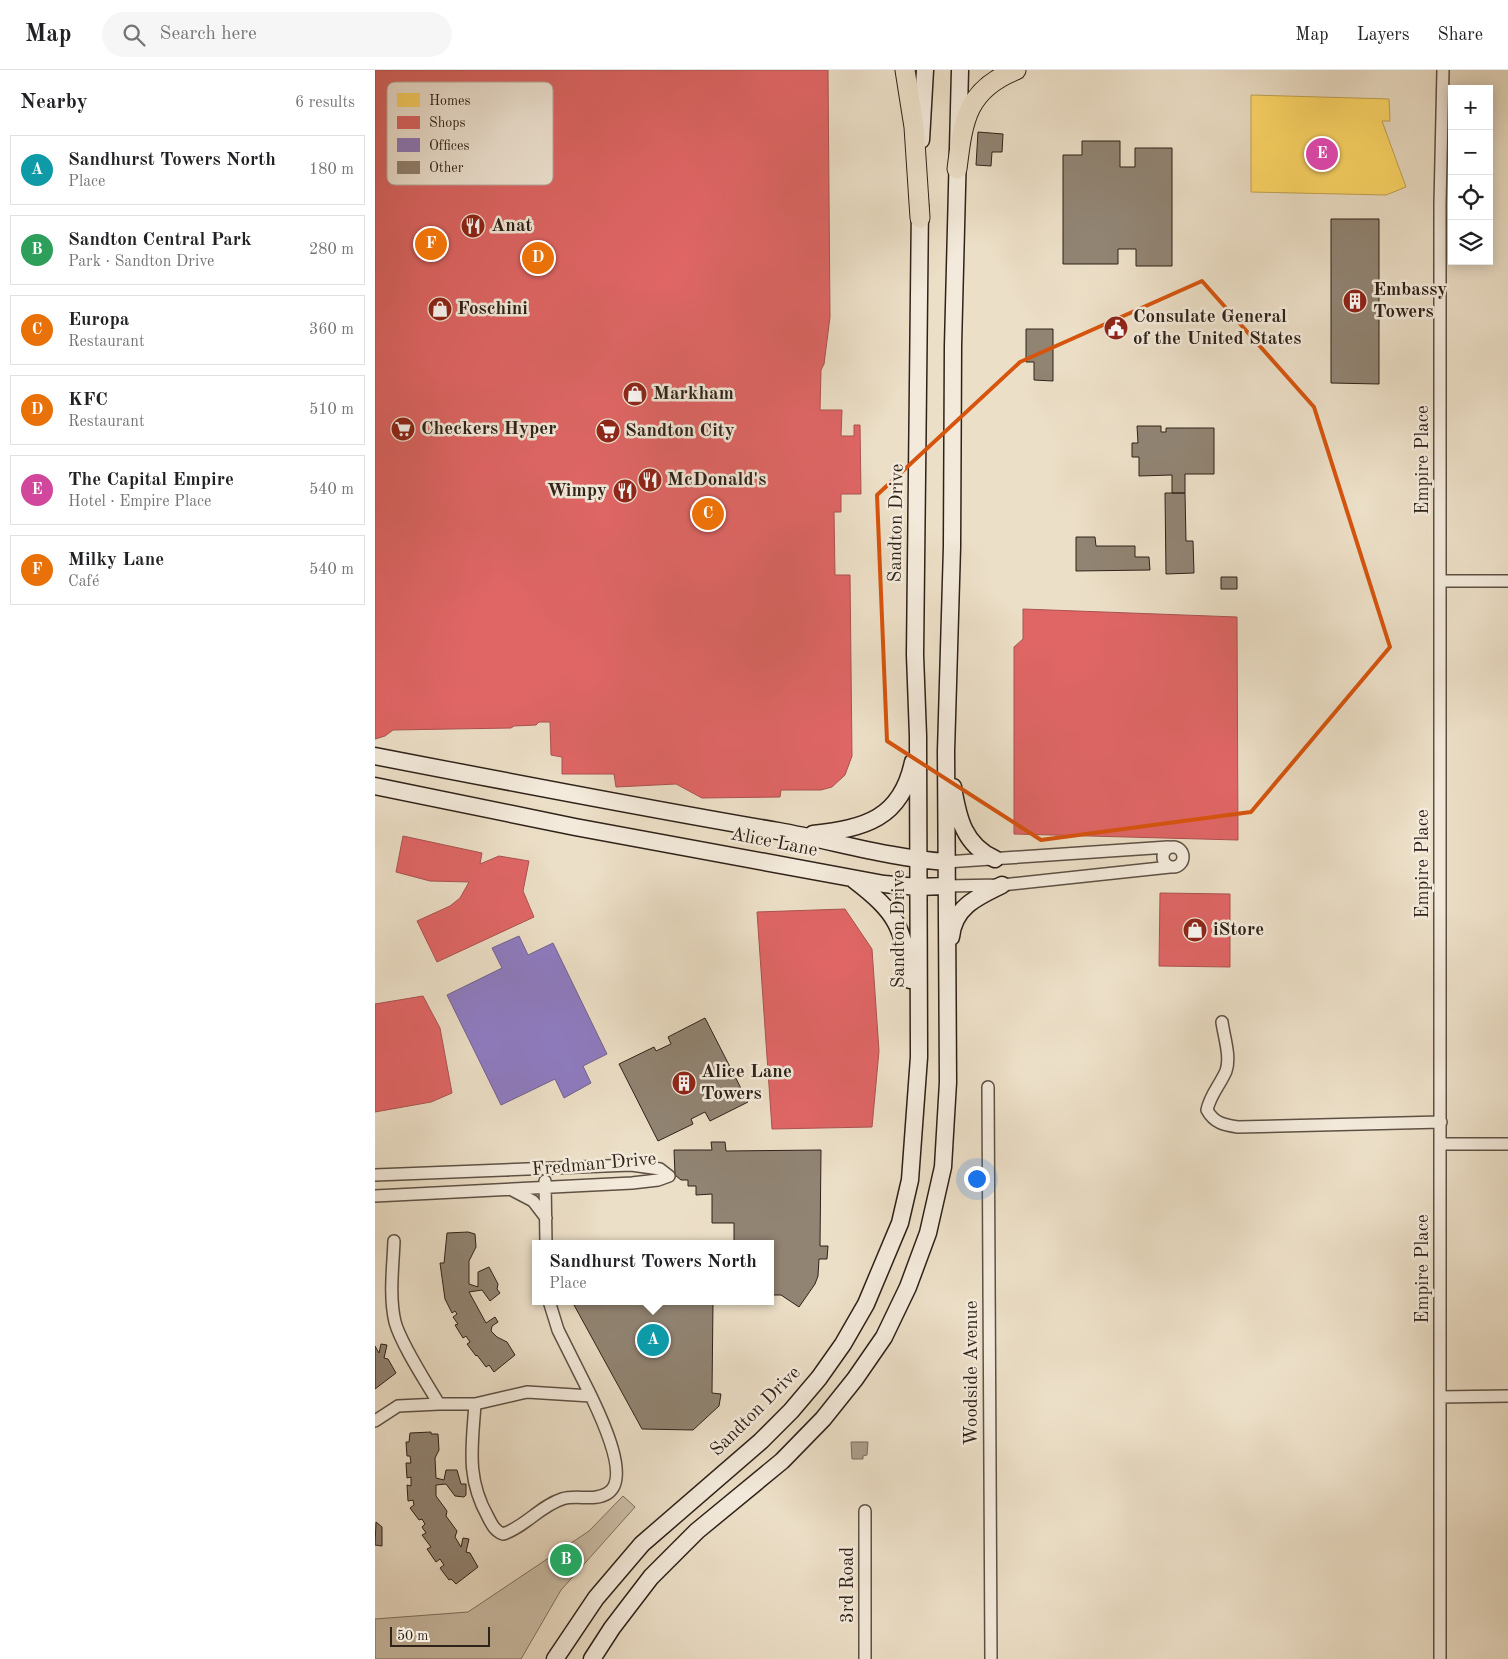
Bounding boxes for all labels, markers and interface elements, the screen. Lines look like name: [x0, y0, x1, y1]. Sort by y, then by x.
search box: [102, 12, 452, 57]
icon: search: [120, 21, 148, 49]
text: Map: [25, 23, 72, 47]
text: Search here: [160, 25, 257, 44]
text: Map: [1295, 26, 1329, 44]
text: Layers: [1357, 26, 1409, 44]
text: Share: [1437, 26, 1483, 44]
legend: [387, 82, 553, 185]
map controls: [1448, 85, 1493, 265]
button: +: [1448, 85, 1493, 130]
text: Nearby: [20, 92, 88, 113]
text: Homes: [429, 94, 471, 108]
text: 6 results: [295, 95, 355, 111]
text: Shops: [429, 116, 466, 130]
button: −: [1448, 130, 1493, 175]
pin: E: [1306, 135, 1338, 173]
text: Offices: [429, 139, 469, 153]
text: Sandhurst Towers North: [68, 151, 276, 170]
text: Other: [429, 161, 464, 175]
text: A: [31, 162, 43, 178]
text: 180 m: [309, 162, 354, 178]
text: Place: [68, 174, 105, 190]
button: locate: [1448, 175, 1493, 220]
restaurant icon: Anat: [460, 213, 486, 239]
place label: Anat: [491, 217, 533, 236]
button: layers: [1448, 220, 1493, 265]
pin: F: [415, 225, 447, 263]
text: Sandton Central Park: [68, 231, 252, 250]
pin: D: [522, 239, 554, 277]
text: B: [31, 242, 43, 258]
text: 280 m: [309, 242, 354, 258]
text: Park · Sandton Drive: [68, 254, 214, 270]
place label: Embassy Towers: [1373, 281, 1447, 322]
building icon: Embassy Towers: [1342, 288, 1368, 314]
shop icon: Foschini: [427, 296, 453, 322]
place label: Foschini: [457, 300, 528, 319]
place label: Consulate General of the United States: [1133, 308, 1302, 349]
text: Europa: [68, 311, 129, 330]
public building icon: Consulate General of the United States: [1103, 315, 1129, 341]
text: C: [32, 322, 42, 338]
text: 360 m: [309, 322, 354, 338]
text: Restaurant: [68, 334, 145, 350]
shop icon: Markham: [622, 381, 648, 407]
place label: Markham: [653, 385, 734, 404]
text: KFC: [68, 391, 108, 410]
text: D: [31, 402, 43, 418]
text: 510 m: [309, 402, 354, 418]
street label: Empire Place: [1414, 405, 1433, 515]
text: Restaurant: [68, 414, 145, 430]
supermarket icon: Checkers Hyper: [390, 416, 416, 442]
supermarket icon: Sandton City: [595, 418, 621, 444]
place label: Checkers Hyper: [421, 420, 557, 439]
place label: Sandton City: [625, 422, 735, 441]
street label: Sandton Drive: [886, 464, 908, 582]
restaurant icon: McDonald's: [637, 467, 663, 493]
text: The Capital Empire: [68, 471, 234, 490]
place label: McDonald's: [667, 471, 766, 490]
restaurant icon: Wimpy: [612, 478, 638, 504]
text: E: [31, 482, 43, 498]
text: 540 m: [309, 482, 354, 498]
place label: Wimpy: [547, 482, 607, 501]
text: Hotel · Empire Place: [68, 494, 211, 510]
pin: C: [692, 495, 724, 533]
text: Milky Lane: [68, 551, 164, 570]
text: F: [32, 562, 42, 578]
text: 540 m: [309, 562, 354, 578]
text: Café: [68, 574, 99, 590]
street label: Empire Place: [1414, 809, 1433, 919]
street label: Alice Lane: [729, 825, 819, 861]
street label: Sandton Drive: [890, 870, 909, 988]
shop icon: iStore: [1182, 917, 1208, 943]
place label: iStore: [1213, 921, 1264, 940]
place label: Alice Lane Towers: [701, 1063, 792, 1104]
building icon: Alice Lane Towers: [671, 1070, 697, 1096]
street label: Fredman Drive: [531, 1150, 657, 1180]
your location: [964, 1166, 990, 1192]
street label: Empire Place: [1414, 1214, 1433, 1324]
popup: [532, 1240, 774, 1305]
text: Sandhurst Towers North: [549, 1253, 757, 1272]
text: Place: [549, 1276, 587, 1292]
street label: Woodside Avenue: [963, 1301, 982, 1445]
pin: A: [637, 1321, 669, 1359]
street label: Sandton Drive: [707, 1363, 805, 1461]
pin: B: [550, 1541, 582, 1579]
street label: 3rd Road: [839, 1547, 858, 1623]
scale bar: [390, 1624, 490, 1647]
text: 50 m: [397, 1629, 428, 1643]

